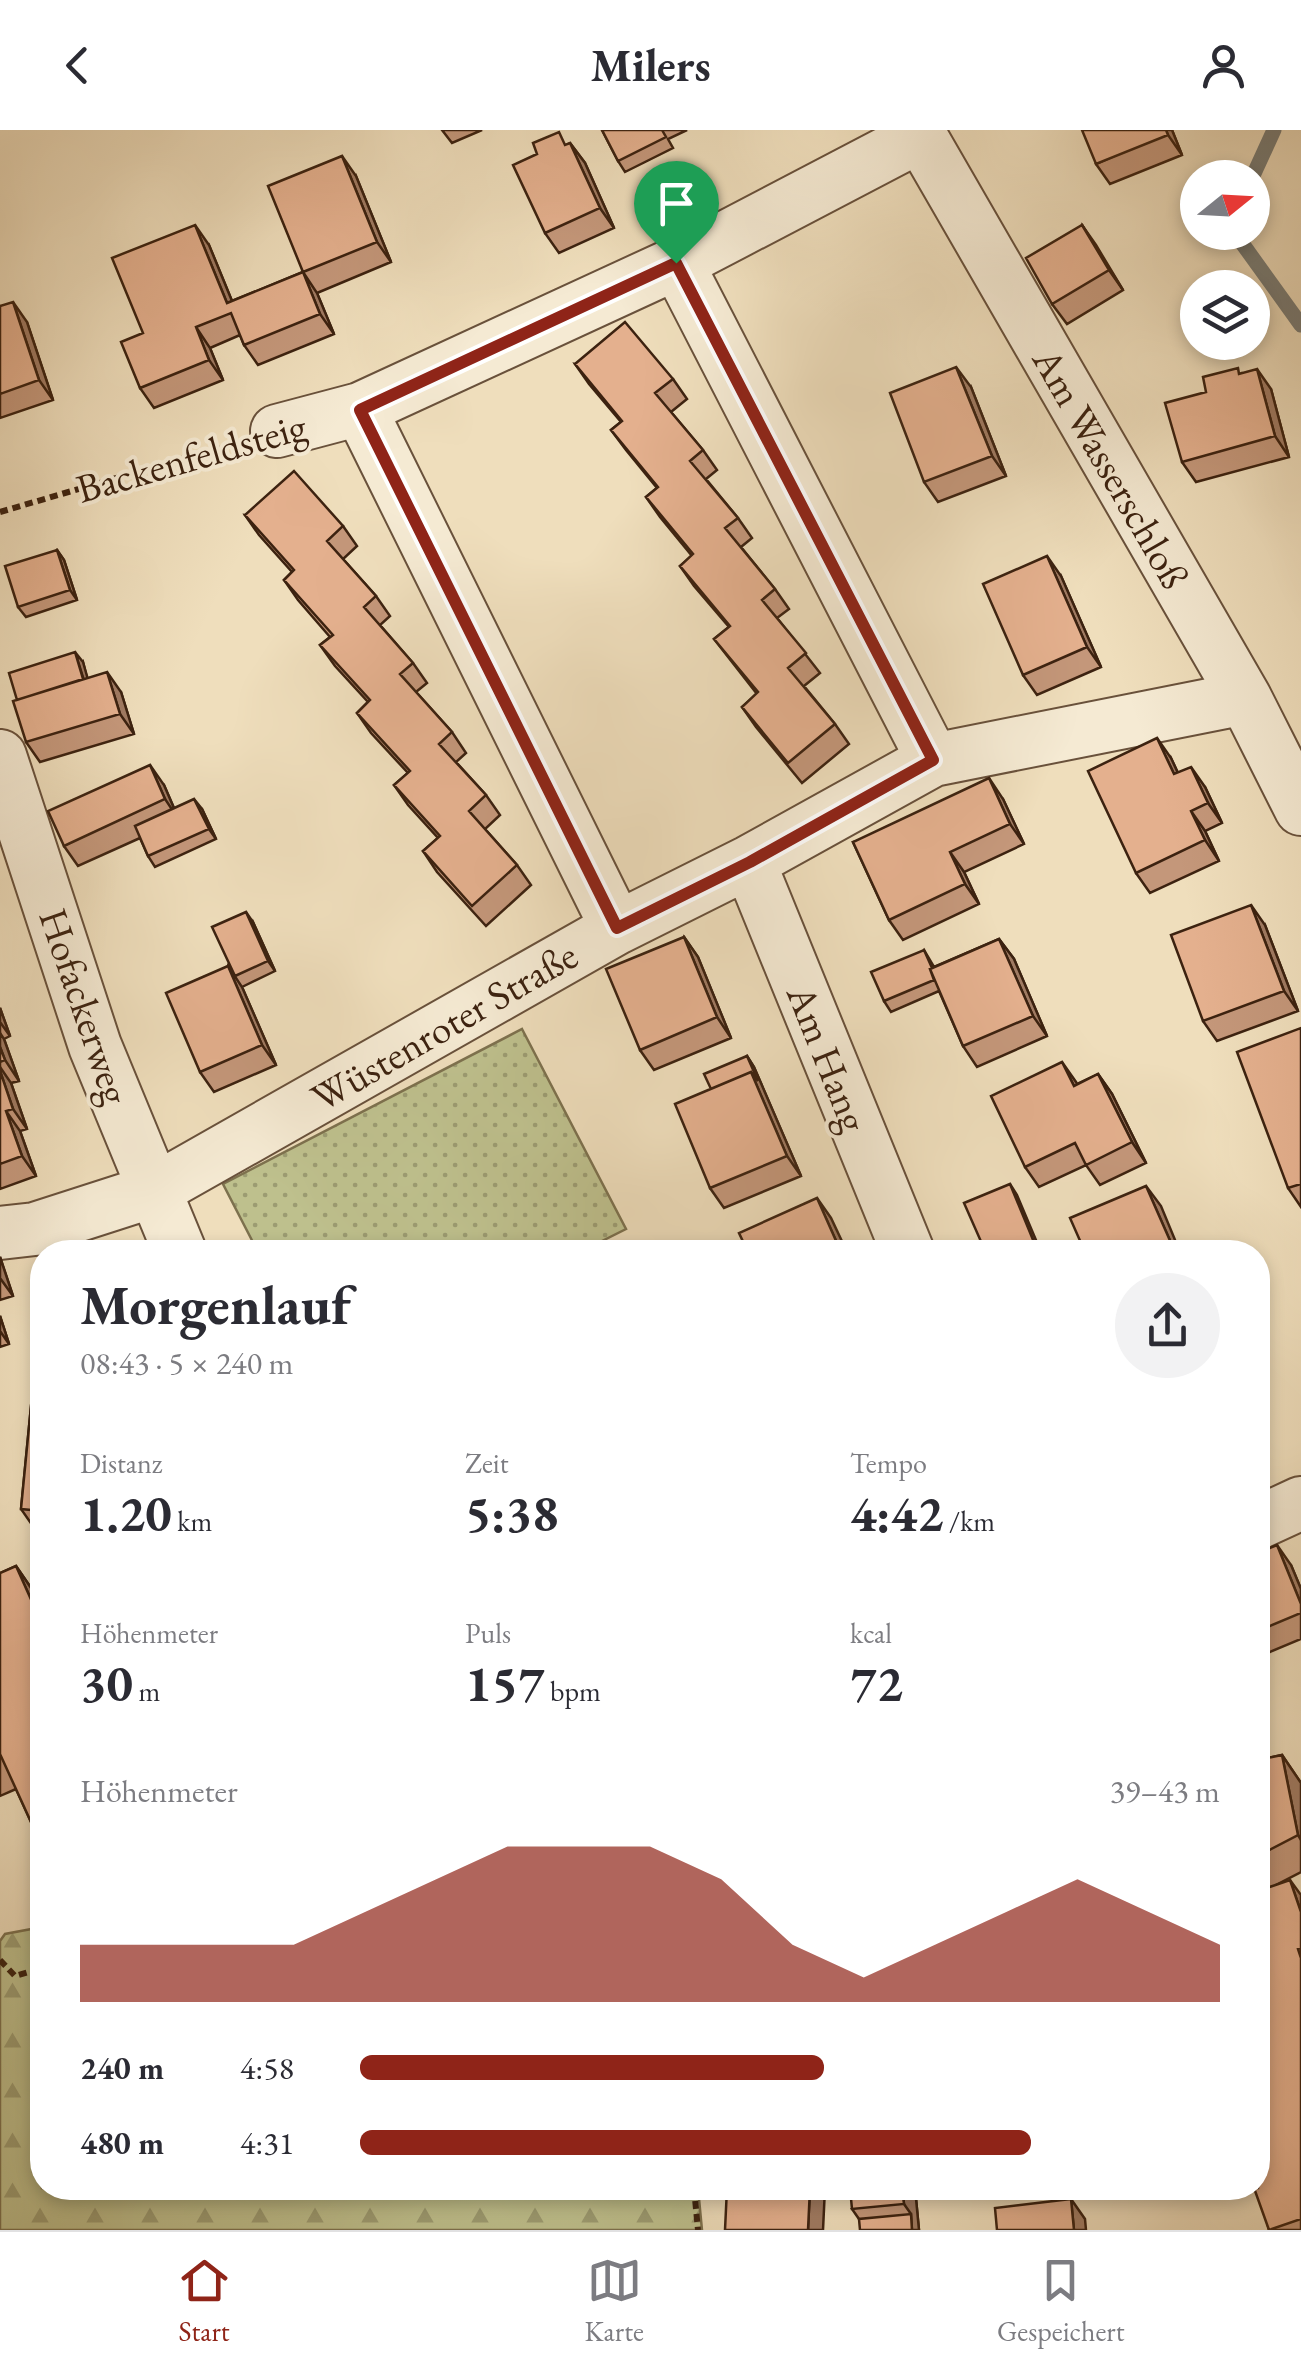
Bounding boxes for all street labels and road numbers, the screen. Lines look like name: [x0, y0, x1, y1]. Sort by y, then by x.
street label: Am Wasserschloß: [1021, 337, 1201, 598]
street label: Backenfeldsteig: [70, 399, 312, 515]
street label: Hofackerweg: [27, 901, 143, 1111]
street label: Wüstenroter Straße: [302, 929, 586, 1123]
street label: Am Hang: [775, 976, 881, 1140]

